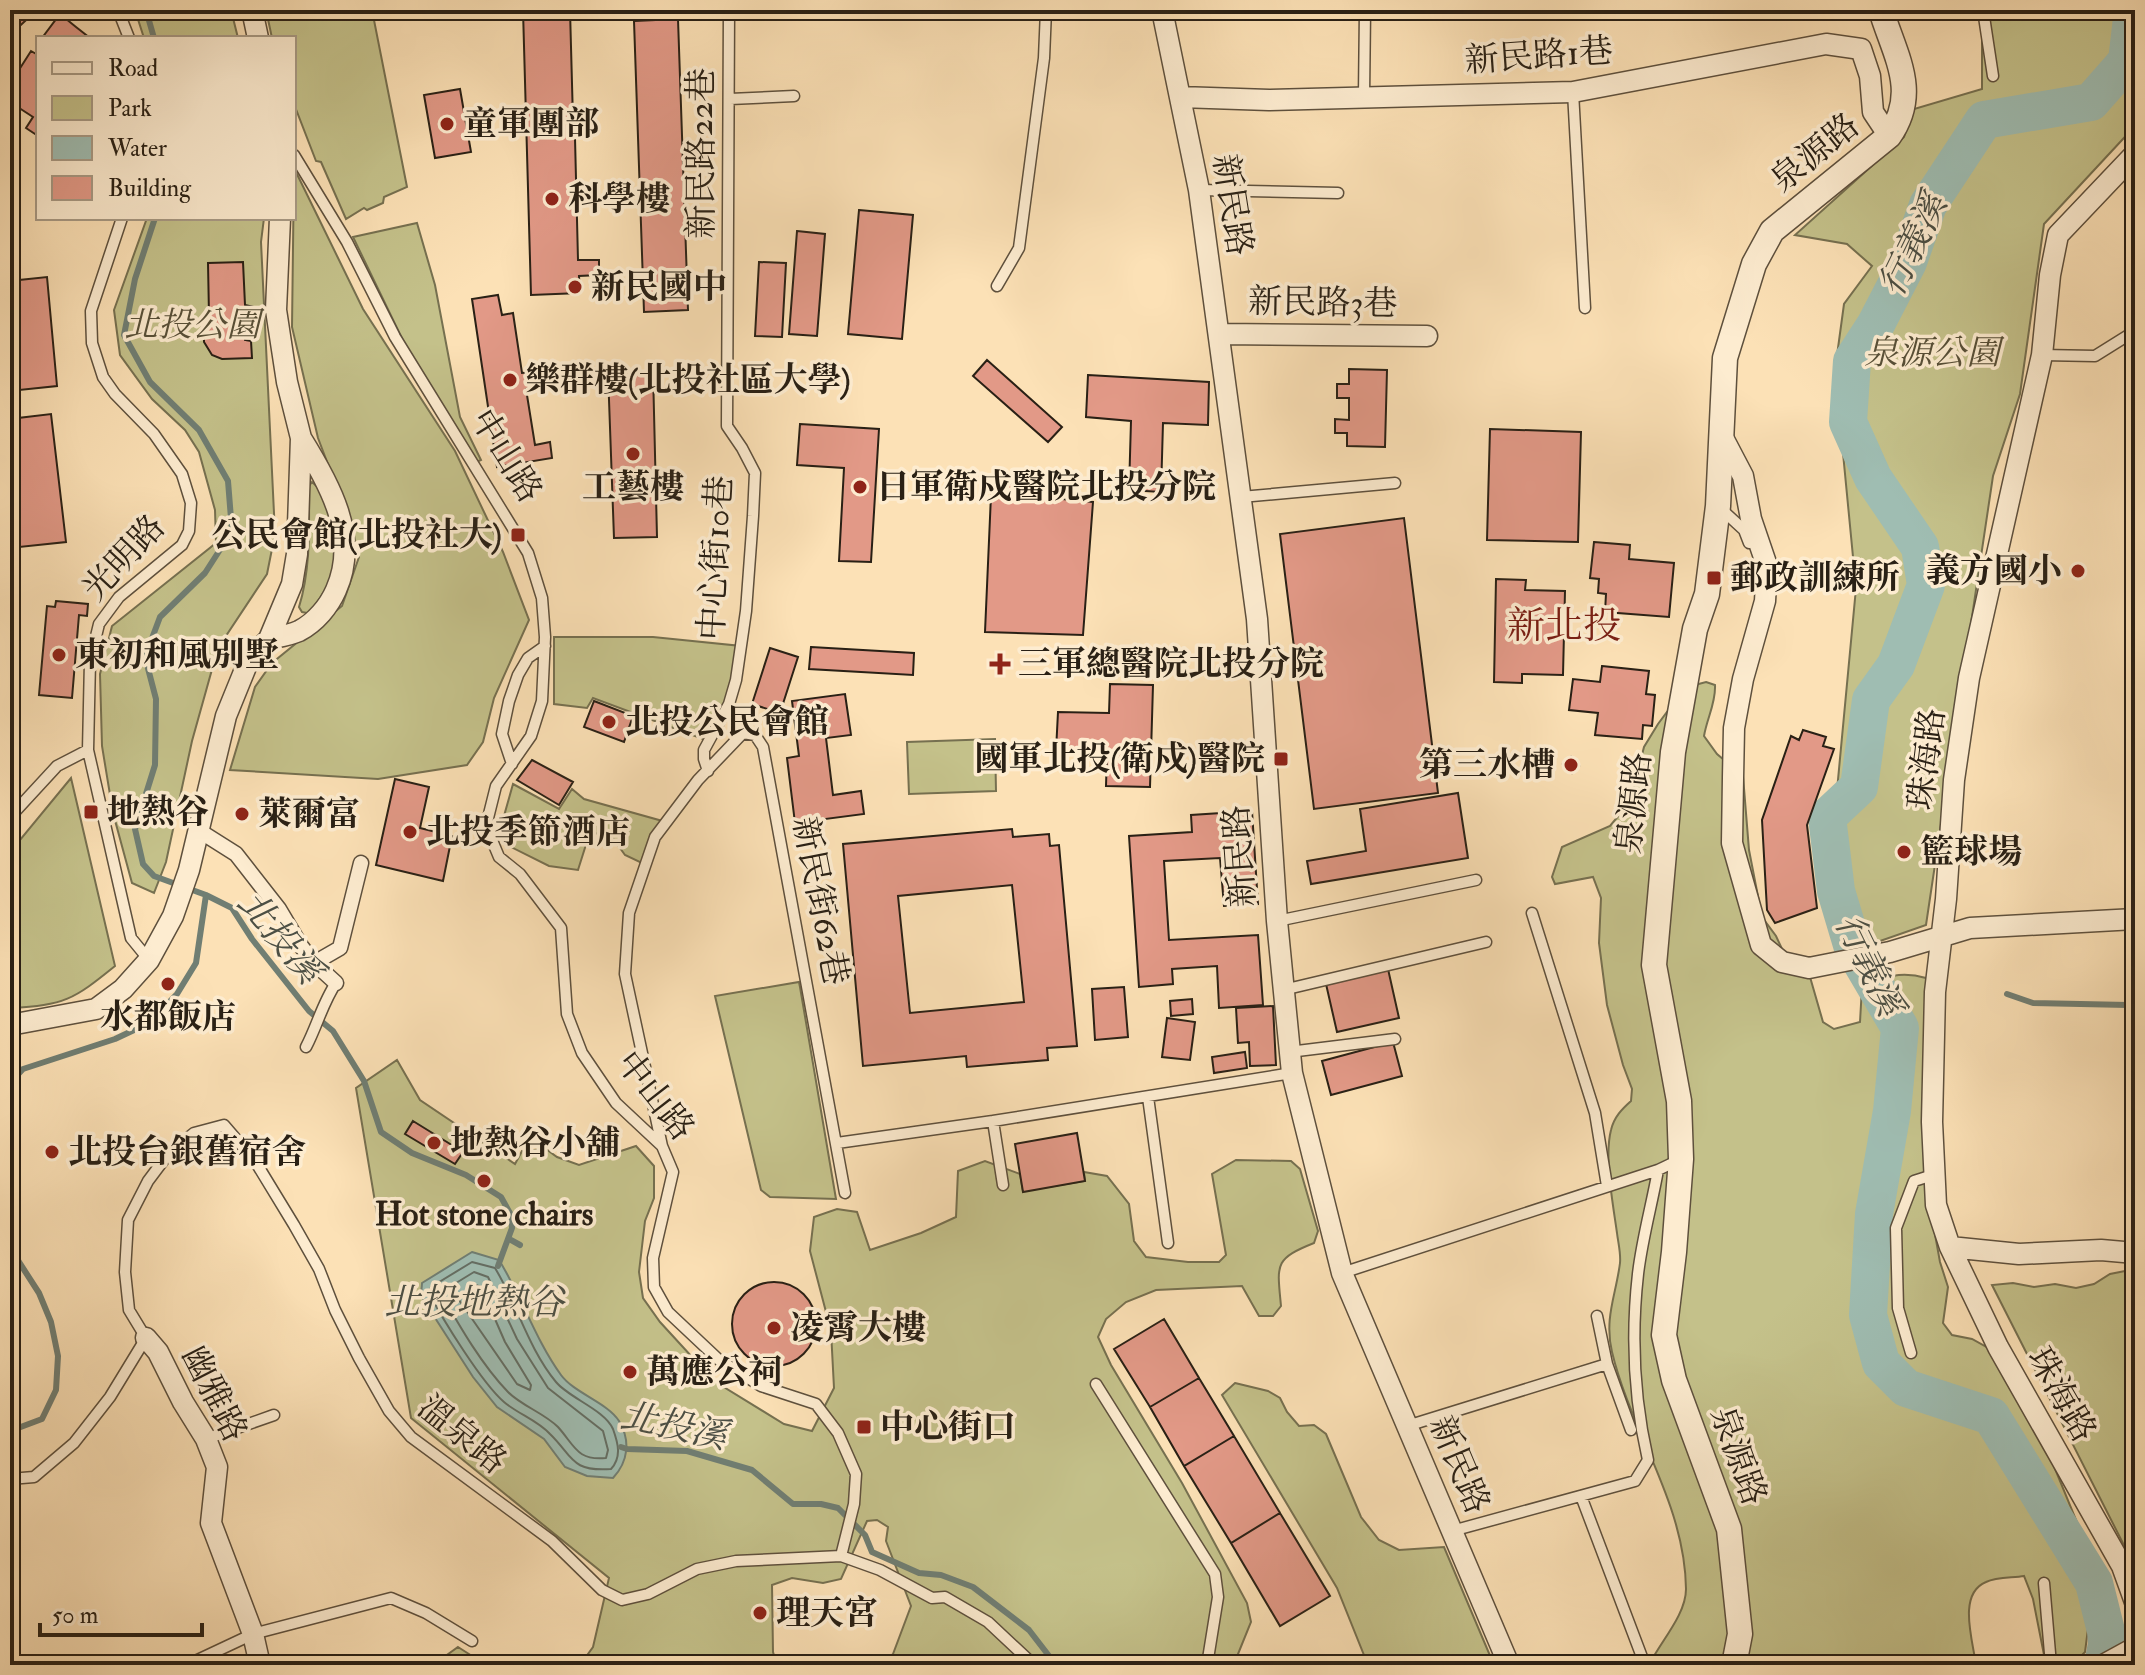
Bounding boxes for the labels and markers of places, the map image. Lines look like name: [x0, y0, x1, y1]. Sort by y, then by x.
place label: 童軍團部: [463, 103, 599, 146]
marker: 童軍團部: [438, 115, 456, 133]
place label: 科學樓: [568, 178, 670, 221]
marker: 科學樓: [543, 190, 561, 208]
place label: 新民國中: [591, 266, 727, 309]
marker: 新民國中: [566, 278, 584, 296]
place label: 樂群樓(北投社區大學): [526, 359, 851, 402]
marker: 樂群樓(北投社區大學): [501, 371, 519, 389]
marker: 工藝樓: [624, 445, 642, 463]
place label: 工藝樓: [582, 466, 684, 509]
place label: 日軍衛戍醫院北投分院: [876, 466, 1216, 509]
marker: 日軍衛戍醫院北投分院: [851, 478, 869, 496]
place label: 公民會館(北投社大): [211, 514, 502, 557]
marker: 公民會館(北投社大): [509, 526, 527, 544]
place label: 義方國小: [1926, 550, 2062, 593]
place label: 郵政訓練所: [1730, 557, 1900, 600]
marker: 義方國小: [2069, 562, 2087, 580]
marker: 郵政訓練所: [1705, 569, 1723, 587]
place label: 東初和風別墅: [75, 634, 279, 677]
place label: 三軍總醫院北投分院: [1018, 643, 1324, 686]
marker: 東初和風別墅: [50, 646, 68, 664]
marker: 三軍總醫院北投分院: [989, 653, 1011, 675]
place label: 北投公民會館: [625, 701, 829, 744]
marker: 北投公民會館: [600, 713, 618, 731]
place label: 國軍北投(衛戍)醫院: [974, 738, 1265, 781]
place label: 第三水槽: [1419, 744, 1555, 787]
marker: 國軍北投(衛戍)醫院: [1272, 750, 1290, 768]
marker: 第三水槽: [1562, 756, 1580, 774]
place label: 地熱谷: [107, 791, 209, 834]
place label: 萊爾富: [258, 793, 360, 836]
marker: 地熱谷: [82, 803, 100, 821]
marker: 萊爾富: [233, 805, 251, 823]
place label: 北投季節酒店: [426, 811, 630, 854]
marker: 北投季節酒店: [401, 823, 419, 841]
place label: 籃球場: [1920, 831, 2022, 874]
marker: 籃球場: [1895, 843, 1913, 861]
marker: 水都飯店: [159, 975, 177, 993]
place label: 水都飯店: [100, 996, 236, 1039]
place label: 地熱谷小舖: [450, 1122, 620, 1165]
place label: 北投台銀舊宿舍: [68, 1131, 306, 1174]
marker: 地熱谷小舖: [425, 1134, 443, 1152]
marker: 北投台銀舊宿舍: [43, 1143, 61, 1161]
marker: Hot stone chairs: [475, 1172, 493, 1190]
place label: Hot stone chairs: [375, 1193, 594, 1236]
place label: 凌霄大樓: [790, 1307, 926, 1350]
marker: 凌霄大樓: [765, 1319, 783, 1337]
place label: 萬應公祠: [646, 1351, 782, 1394]
marker: 萬應公祠: [621, 1363, 639, 1381]
place label: 中心街口: [880, 1406, 1016, 1449]
marker: 中心街口: [855, 1418, 873, 1436]
place label: 理天宮: [776, 1592, 878, 1635]
marker: 理天宮: [751, 1604, 769, 1622]

